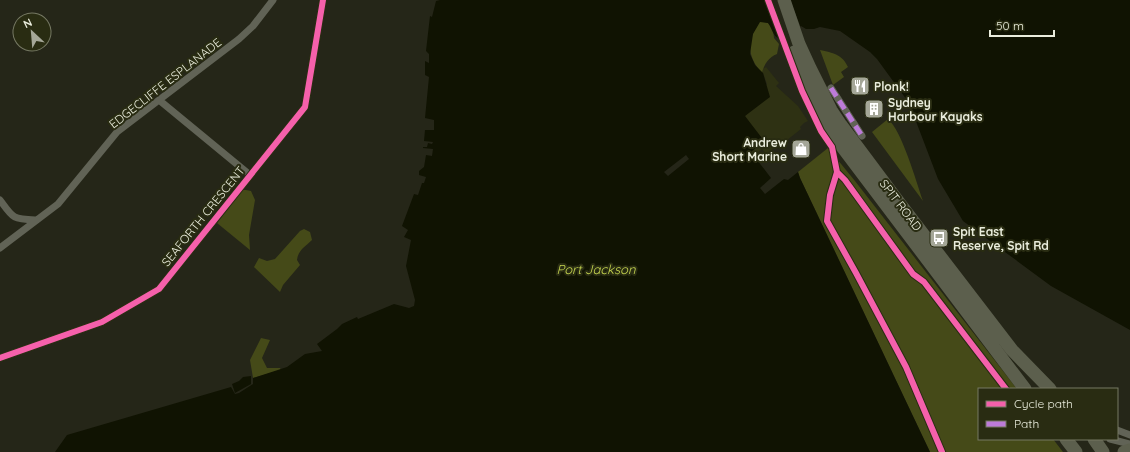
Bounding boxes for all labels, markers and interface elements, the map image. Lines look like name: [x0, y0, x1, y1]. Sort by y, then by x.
north arrow: [12, 12, 52, 52]
scale bar: [990, 12, 1054, 38]
text: N: [21, 15, 34, 31]
text: 50 m: [996, 18, 1024, 33]
street label: EDGECLIFFE ESPLANADE: [106, 34, 224, 131]
restaurant icon: Plonk!: [849, 75, 871, 97]
place label: Plonk!: [874, 79, 909, 94]
place label: Sydney Harbour Kayaks: [888, 95, 983, 124]
building icon: Sydney Harbour Kayaks: [863, 98, 885, 120]
place label: Andrew Short Marine: [712, 135, 787, 164]
shop icon: Andrew Short Marine: [790, 138, 812, 160]
street label: SEAFORTH CRESCENT: [158, 163, 248, 269]
street label: SPIT ROAD: [877, 176, 926, 234]
place label: Spit East Reserve, Spit Rd: [953, 224, 1049, 253]
bus stop icon: Spit East Reserve, Spit Rd: [928, 227, 950, 249]
water label: Port Jackson: [557, 261, 636, 277]
legend: [978, 388, 1118, 440]
text: Cycle path: [1014, 396, 1073, 411]
text: Path: [1014, 416, 1039, 431]

